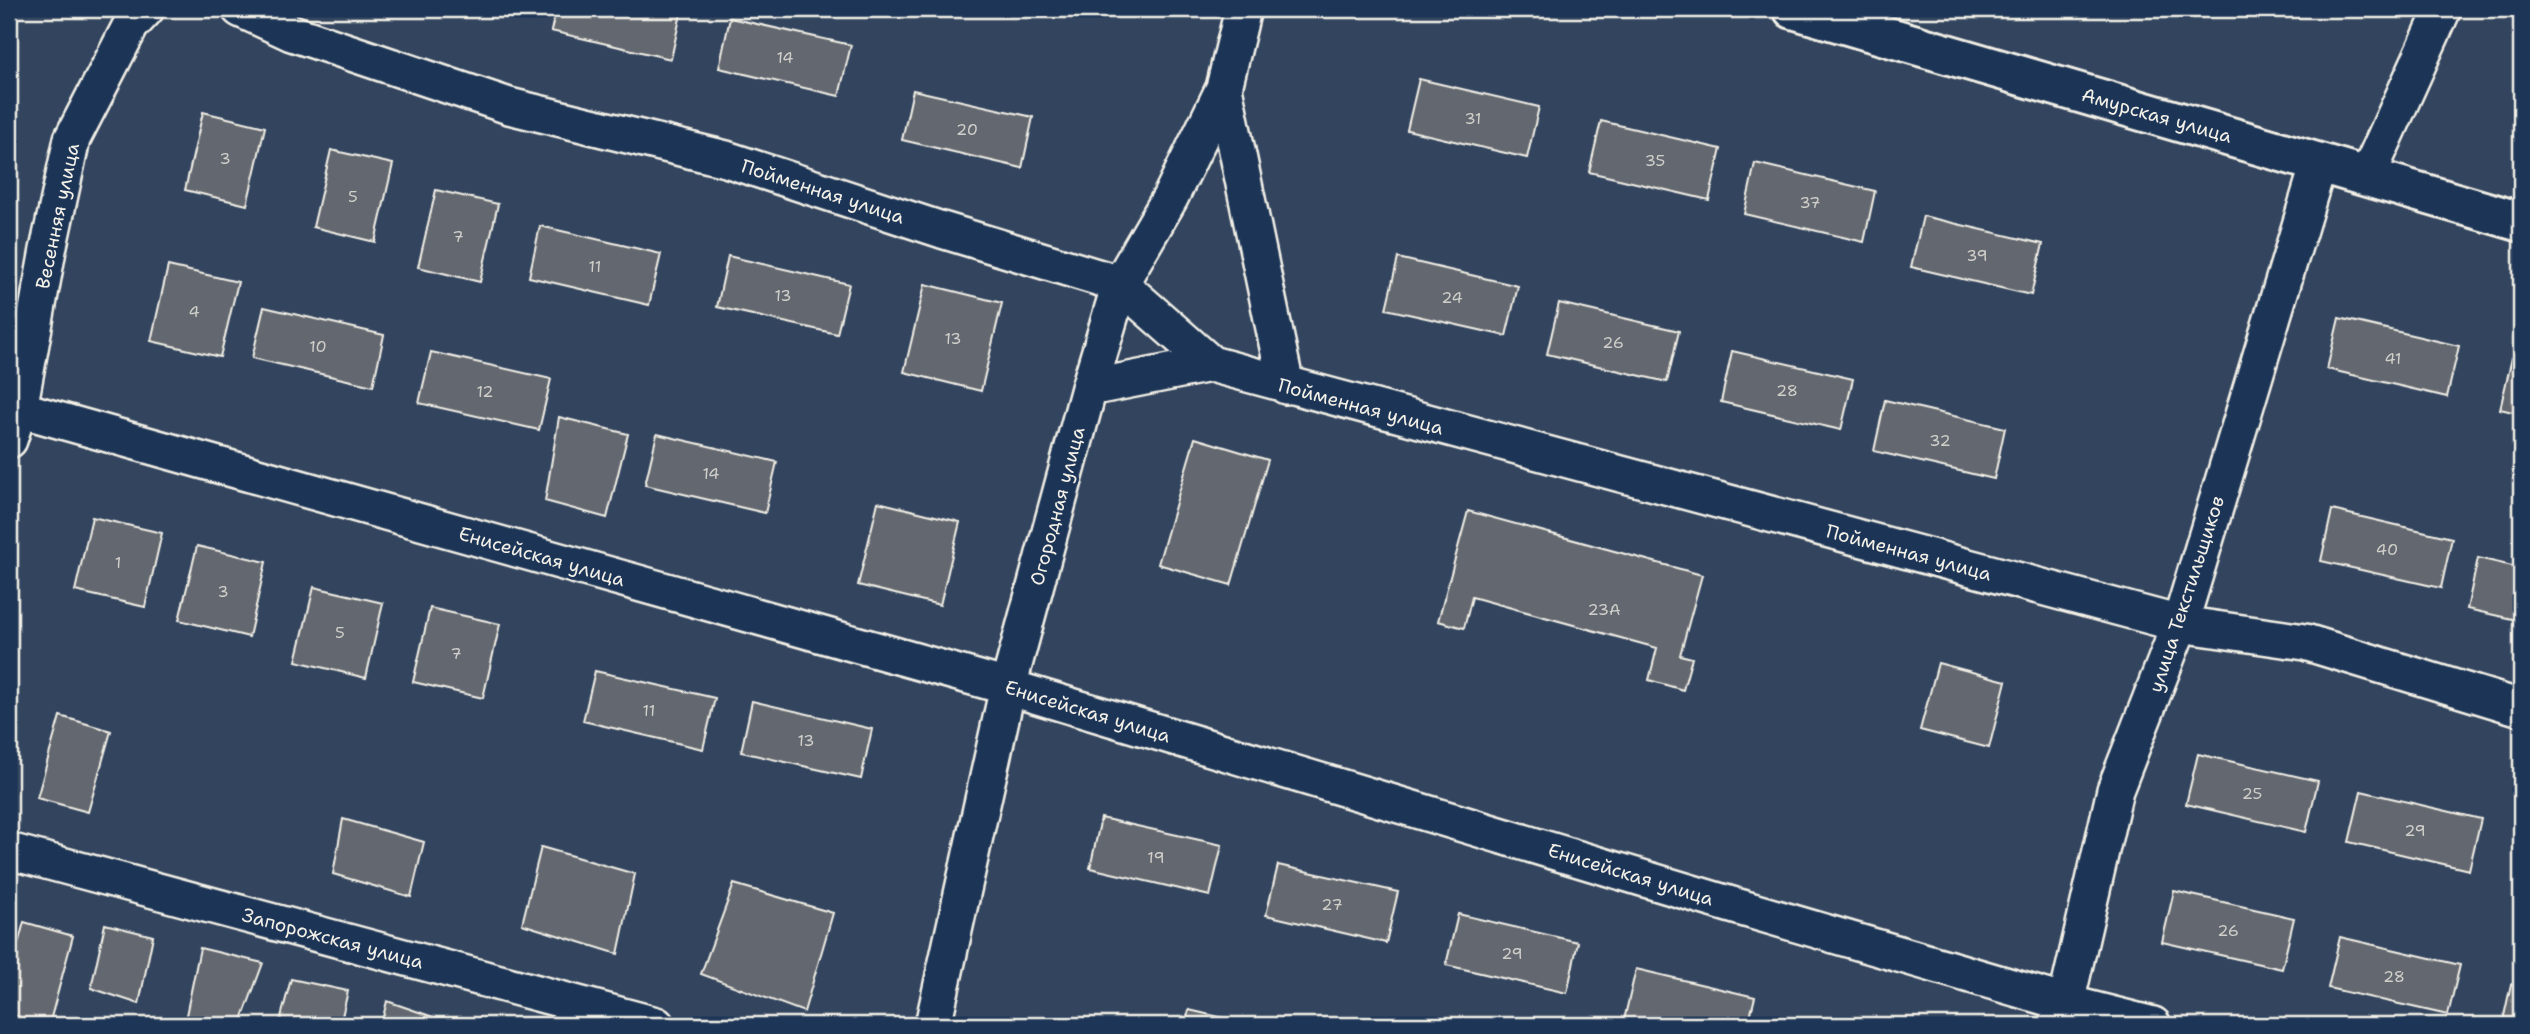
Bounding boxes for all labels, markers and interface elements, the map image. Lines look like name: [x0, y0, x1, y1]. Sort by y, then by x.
house number: 14: [776, 47, 794, 68]
street label: Амурская улица: [2079, 82, 2235, 149]
house number: 31: [1464, 108, 1482, 129]
house number: 20: [956, 119, 978, 140]
street label: Весенняя улица: [30, 141, 85, 291]
house number: 3: [219, 148, 231, 169]
house number: 35: [1645, 150, 1665, 171]
street label: Пойменная улица: [738, 153, 908, 230]
house number: 5: [348, 186, 358, 207]
house number: 37: [1799, 192, 1821, 213]
house number: 7: [452, 226, 464, 247]
house number: 39: [1966, 245, 1988, 266]
house number: 11: [589, 256, 601, 277]
house number: 13: [774, 285, 792, 306]
house number: 24: [1441, 287, 1463, 308]
house number: 4: [188, 301, 200, 322]
house number: 13: [944, 328, 962, 349]
house number: 26: [1602, 332, 1624, 353]
house number: 10: [309, 336, 327, 357]
house number: 41: [2384, 348, 2402, 369]
street label: Пойменная улица: [1275, 372, 1446, 441]
house number: 28: [1776, 380, 1798, 401]
house number: 12: [476, 381, 494, 402]
street label: Огородная улица: [1024, 424, 1091, 588]
house number: 32: [1929, 430, 1951, 451]
house number: 14: [702, 463, 720, 484]
street label: улица Текстильщиков: [2143, 493, 2230, 696]
street label: Пойменная улица: [1823, 518, 1994, 587]
street label: Енисейская улица: [456, 521, 628, 592]
house number: 40: [2376, 539, 2398, 560]
house number: 1: [115, 552, 121, 573]
house number: 3: [217, 581, 229, 602]
house number: 23А: [1587, 599, 1621, 620]
house number: 5: [335, 622, 345, 643]
house number: 7: [450, 643, 462, 664]
street label: Енисейская улица: [1002, 674, 1174, 749]
house number: 11: [643, 700, 655, 721]
house number: 13: [797, 730, 815, 751]
house number: 25: [2242, 783, 2262, 804]
house number: 29: [2404, 820, 2426, 841]
street label: Енисейская улица: [1545, 837, 1717, 912]
house number: 19: [1147, 847, 1165, 868]
house number: 27: [1321, 894, 1343, 915]
street label: Запорожская улица: [240, 902, 426, 975]
house number: 26: [2217, 920, 2239, 941]
house number: 29: [1501, 943, 1523, 964]
house number: 28: [2383, 966, 2405, 987]

